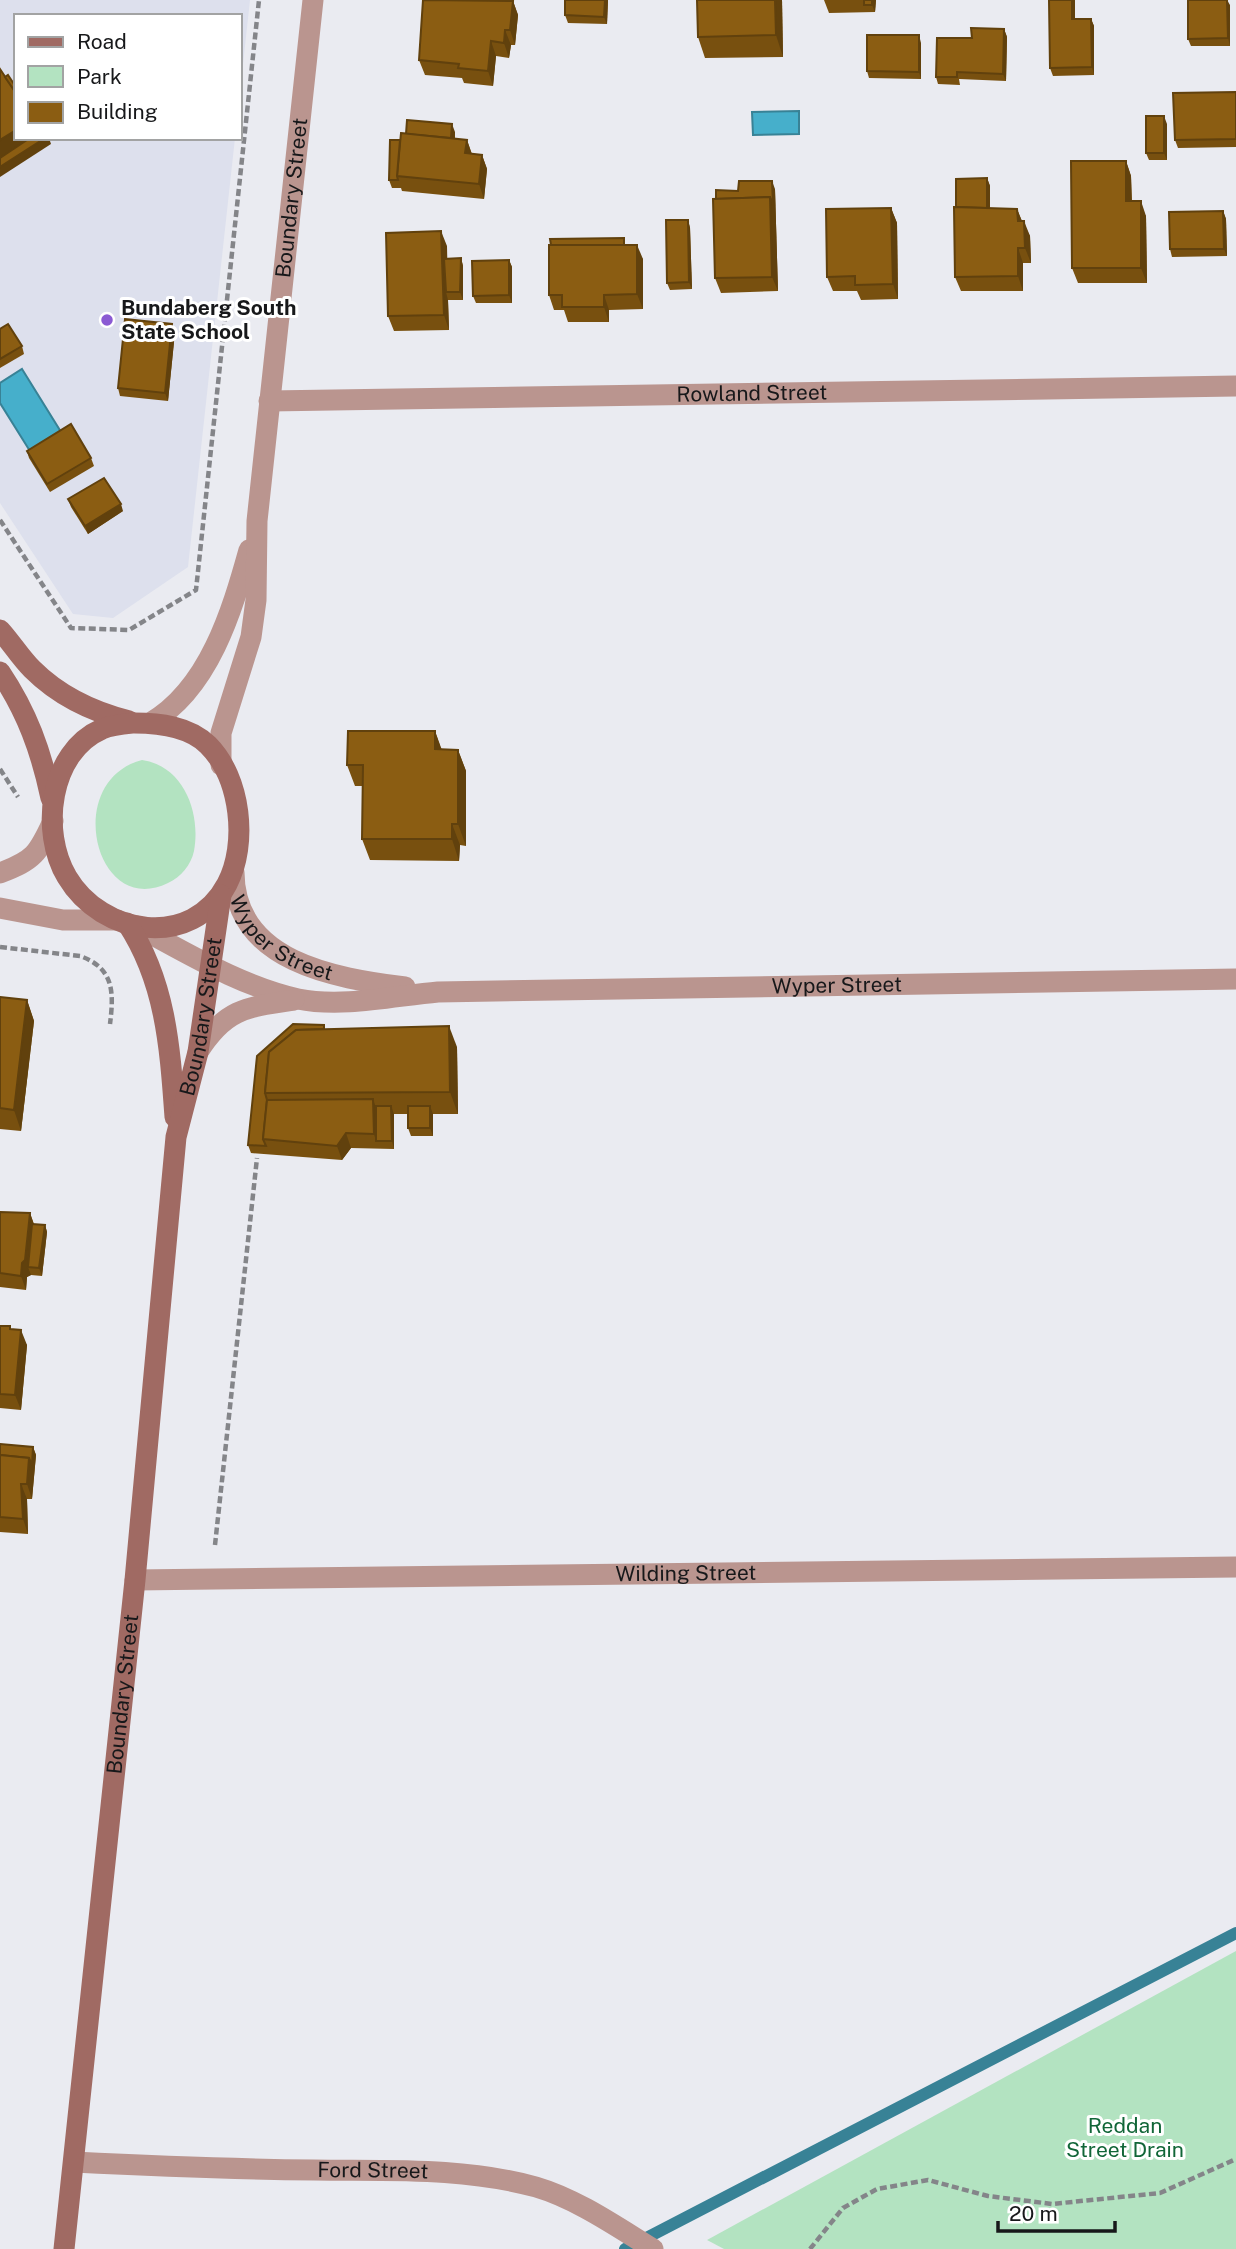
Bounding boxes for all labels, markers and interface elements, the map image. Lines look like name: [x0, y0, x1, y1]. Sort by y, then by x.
legend: [14, 14, 242, 140]
text: Road: [77, 29, 127, 54]
text: Park: [77, 64, 122, 89]
text: Building: [77, 99, 158, 124]
street label: Boundary Street: [270, 116, 312, 279]
place label: Bundaberg South State School: [121, 295, 297, 344]
marker: Bundaberg South State School: [99, 312, 115, 328]
street label: Rowland Street: [676, 379, 828, 407]
street label: Wyper Street: [225, 891, 336, 986]
street label: Boundary Street: [174, 935, 227, 1098]
street label: Wyper Street: [772, 971, 902, 999]
street label: Wilding Street: [615, 1560, 757, 1586]
street label: Boundary Street: [101, 1613, 143, 1775]
park label: Reddan Street Drain: [1066, 2113, 1184, 2162]
street label: Ford Street: [317, 2157, 429, 2183]
scale bar: [998, 2190, 1115, 2234]
text: 20 m: [1009, 2201, 1058, 2226]

